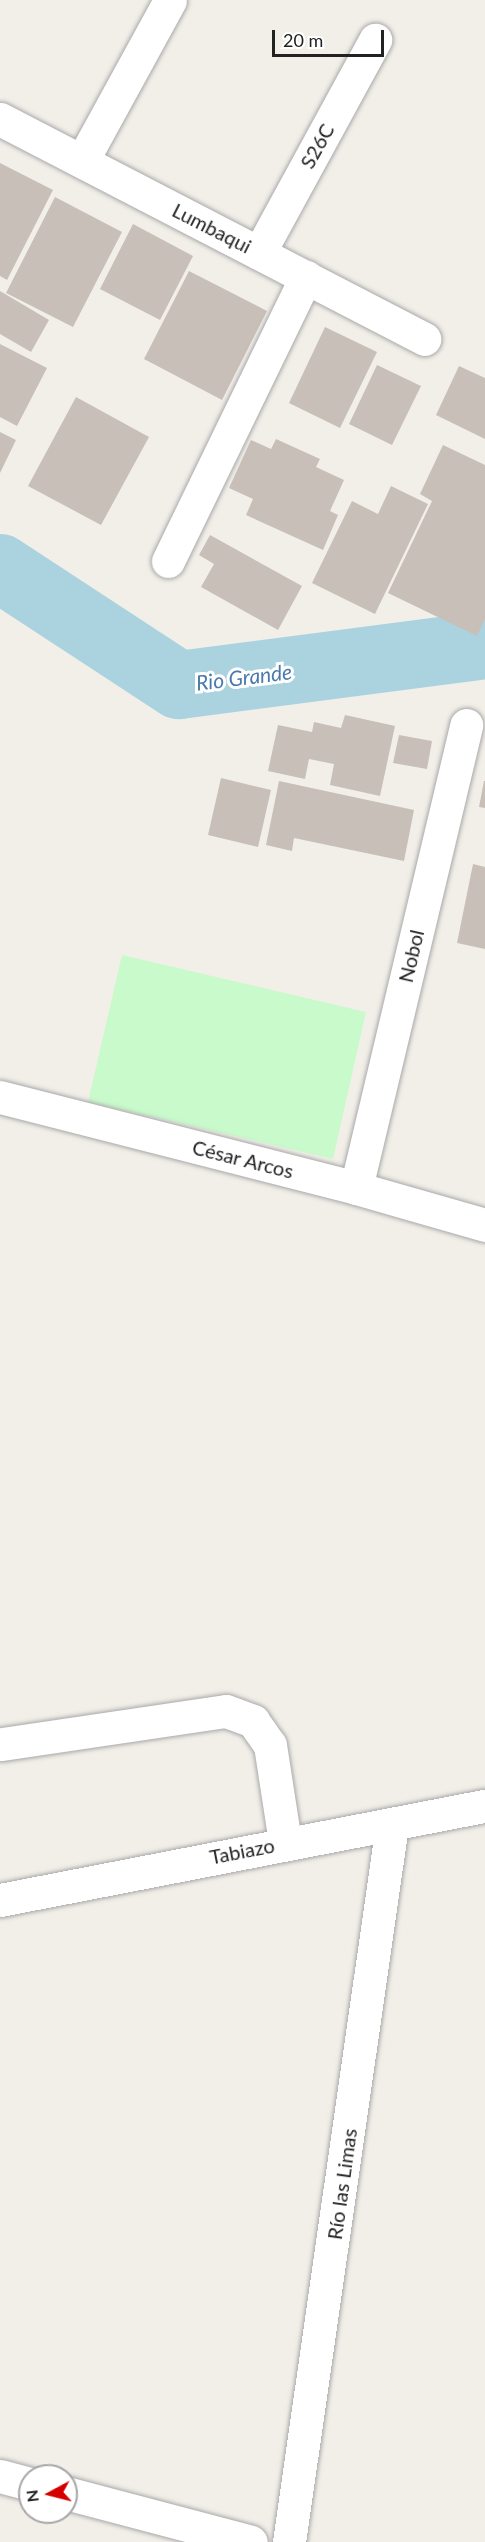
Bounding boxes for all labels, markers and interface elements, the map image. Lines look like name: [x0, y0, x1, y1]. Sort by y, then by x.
scale bar: [275, 18, 388, 56]
text: 20 m: [283, 29, 323, 51]
street label: S26C: [295, 119, 339, 173]
street label: Lumbaqui: [168, 198, 256, 258]
water label: Rio Grande: [195, 659, 293, 695]
street label: Nobol: [393, 927, 429, 985]
street label: César Arcos: [189, 1135, 297, 1183]
street label: Tabiazo: [208, 1833, 276, 1869]
street label: Río las Limas: [322, 2127, 362, 2241]
north arrow: [18, 2464, 78, 2524]
text: N: [21, 2489, 42, 2503]

